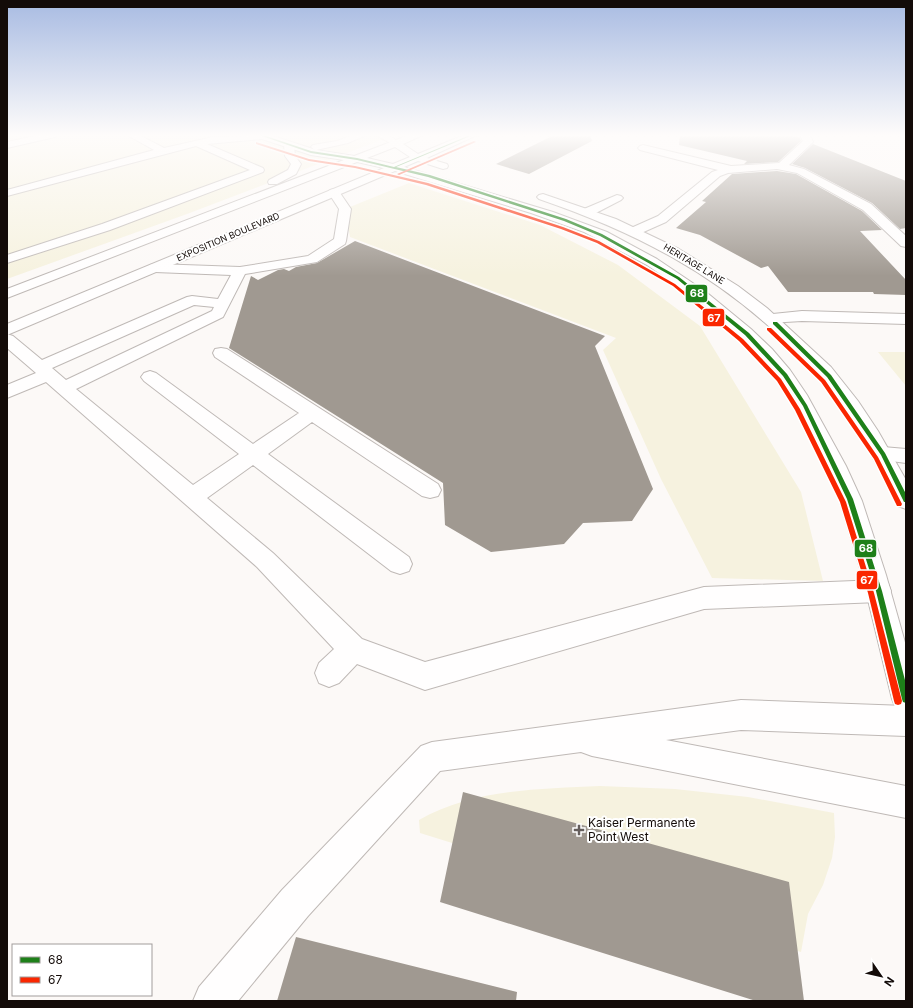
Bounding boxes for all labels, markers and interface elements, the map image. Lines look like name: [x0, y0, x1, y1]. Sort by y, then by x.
street label: EXPOSITION BOULEVARD: [175, 210, 281, 263]
street label: HERITAGE LANE: [662, 241, 727, 286]
line badge: 68: [685, 284, 708, 303]
text: 68: [690, 286, 704, 300]
line badge: 67: [702, 308, 725, 327]
text: 67: [707, 311, 721, 325]
line badge: 68: [854, 539, 877, 558]
text: 68: [859, 541, 873, 555]
line badge: 67: [856, 570, 878, 590]
text: 67: [860, 573, 874, 587]
place label: Kaiser Permanente Point West: [588, 815, 695, 844]
marker: Kaiser Permanente Point West: [573, 824, 585, 836]
legend: [12, 944, 152, 996]
text: 68: [48, 952, 63, 967]
north arrow: [861, 956, 901, 996]
text: 67: [48, 972, 62, 987]
text: N: [881, 974, 897, 989]

